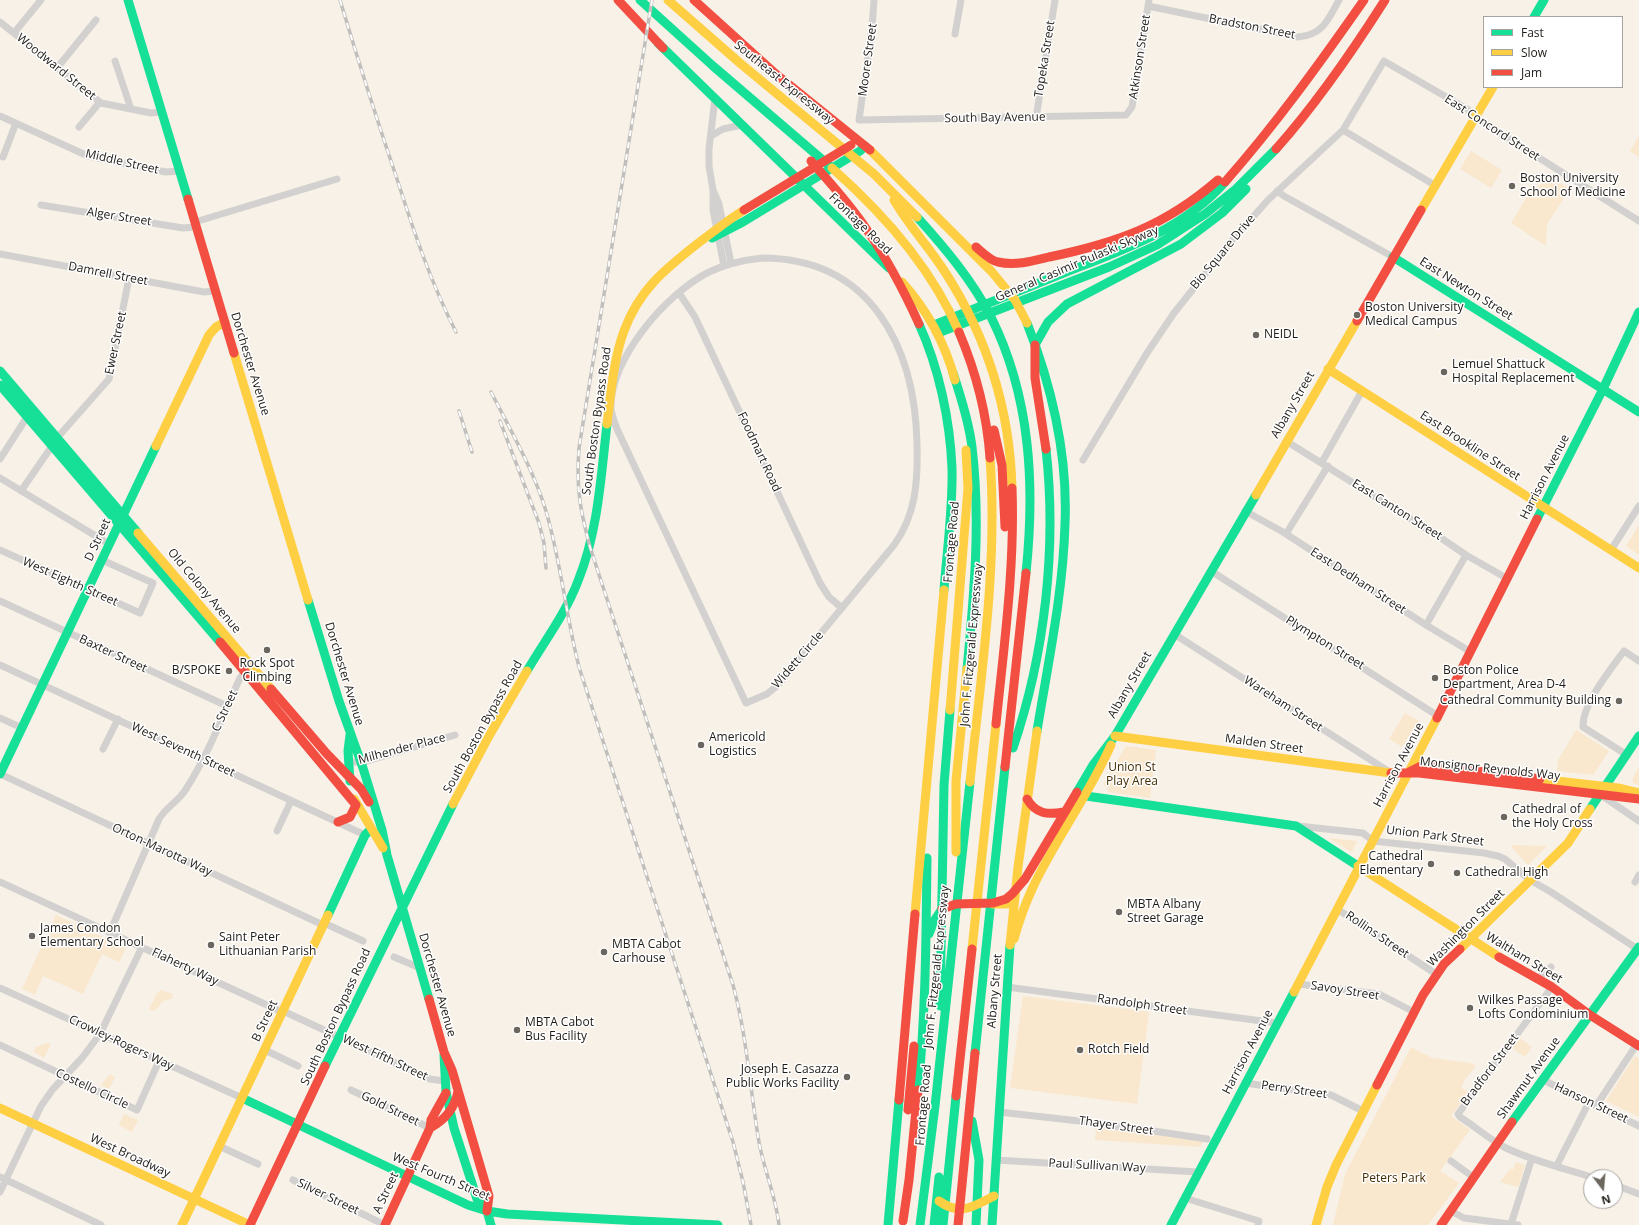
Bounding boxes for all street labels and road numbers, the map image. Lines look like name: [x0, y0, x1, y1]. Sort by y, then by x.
street label: Bradston Street: [1207, 12, 1297, 42]
street label: Atkinson Street: [1126, 14, 1154, 100]
street label: Topeka Street: [1032, 20, 1058, 98]
street label: Moore Street: [856, 23, 880, 97]
street label: Woodward Street: [14, 31, 98, 103]
street label: Southeast Expressway: [731, 38, 837, 128]
street label: East Concord Street: [1442, 92, 1542, 164]
street label: South Bay Avenue: [944, 110, 1046, 126]
street label: Middle Street: [84, 147, 160, 177]
street label: Frontage Road: [826, 190, 894, 258]
street label: Alger Street: [86, 205, 152, 229]
street label: Bio Square Drive: [1188, 212, 1258, 292]
street label: General Casimir Pulaski Skyway: [993, 223, 1161, 305]
street label: East Newton Street: [1417, 255, 1515, 323]
street label: Damrell Street: [67, 259, 149, 289]
street label: Ewer Street: [102, 310, 130, 376]
street label: Dorchester Avenue: [227, 311, 273, 417]
street label: South Boston Bypass Road: [579, 346, 615, 496]
street label: Albany Street: [1268, 369, 1318, 441]
street label: East Brookline Street: [1417, 408, 1523, 484]
street label: Foodmart Road: [734, 410, 784, 494]
street label: Harrison Avenue: [1517, 432, 1573, 522]
street label: East Canton Street: [1349, 476, 1445, 544]
street label: Frontage Road: [941, 501, 963, 583]
street label: D Street: [82, 516, 114, 564]
street label: East Dedham Street: [1308, 545, 1408, 617]
street label: Old Colony Avenue: [164, 546, 244, 636]
street label: West Eighth Street: [20, 555, 120, 609]
street label: John F. Fitzgerald Expressway: [958, 563, 986, 727]
street label: Plympton Street: [1283, 613, 1367, 673]
street label: Dorchester Avenue: [321, 621, 367, 727]
street label: Widett Circle: [769, 629, 827, 691]
street label: Baxter Street: [77, 632, 149, 676]
street label: Albany Street: [1105, 649, 1155, 721]
street label: South Boston Bypass Road: [440, 658, 526, 796]
street label: Wareham Street: [1241, 673, 1325, 735]
street label: C Street: [209, 688, 241, 734]
street label: West Seventh Street: [129, 720, 237, 780]
street label: Harrison Avenue: [1371, 720, 1427, 810]
street label: Milhender Place: [357, 730, 447, 768]
street label: Malden Street: [1224, 731, 1304, 757]
street label: Monsignor Reynolds Way: [1419, 754, 1561, 784]
street label: Orton-Marotta Way: [110, 821, 214, 879]
street label: Union Park Street: [1385, 823, 1485, 849]
street label: John F. Fitzgerald Expressway: [921, 885, 953, 1049]
street label: Washington Street: [1424, 886, 1508, 970]
street label: Rollins Street: [1343, 909, 1411, 961]
street label: Waltham Street: [1483, 929, 1565, 987]
street label: Dorchester Avenue: [415, 931, 459, 1039]
street label: Flaherty Way: [149, 945, 221, 989]
street label: South Boston Bypass Road: [298, 946, 374, 1088]
street label: Albany Street: [985, 953, 1005, 1029]
street label: Savoy Street: [1310, 978, 1380, 1004]
street label: Randolph Street: [1096, 992, 1188, 1018]
street label: B Street: [249, 998, 281, 1044]
street label: Harrison Avenue: [1220, 1007, 1276, 1097]
street label: Crowley-Rogers Way: [66, 1012, 176, 1074]
street label: Bradford Street: [1458, 1031, 1522, 1109]
street label: West Fifth Street: [340, 1032, 430, 1084]
street label: Shawmut Avenue: [1495, 1034, 1563, 1122]
street label: Frontage Road: [913, 1064, 935, 1146]
street label: Costello Circle: [53, 1066, 131, 1112]
street label: Perry Street: [1260, 1078, 1328, 1102]
street label: Hanson Street: [1552, 1080, 1630, 1126]
street label: Gold Street: [359, 1089, 421, 1129]
street label: Thayer Street: [1078, 1114, 1154, 1138]
street label: West Broadway: [88, 1131, 172, 1181]
street label: West Fourth Street: [390, 1150, 492, 1204]
street label: Paul Sullivan Way: [1048, 1156, 1146, 1176]
street label: A Street: [370, 1170, 402, 1216]
street label: Silver Street: [295, 1176, 361, 1218]

